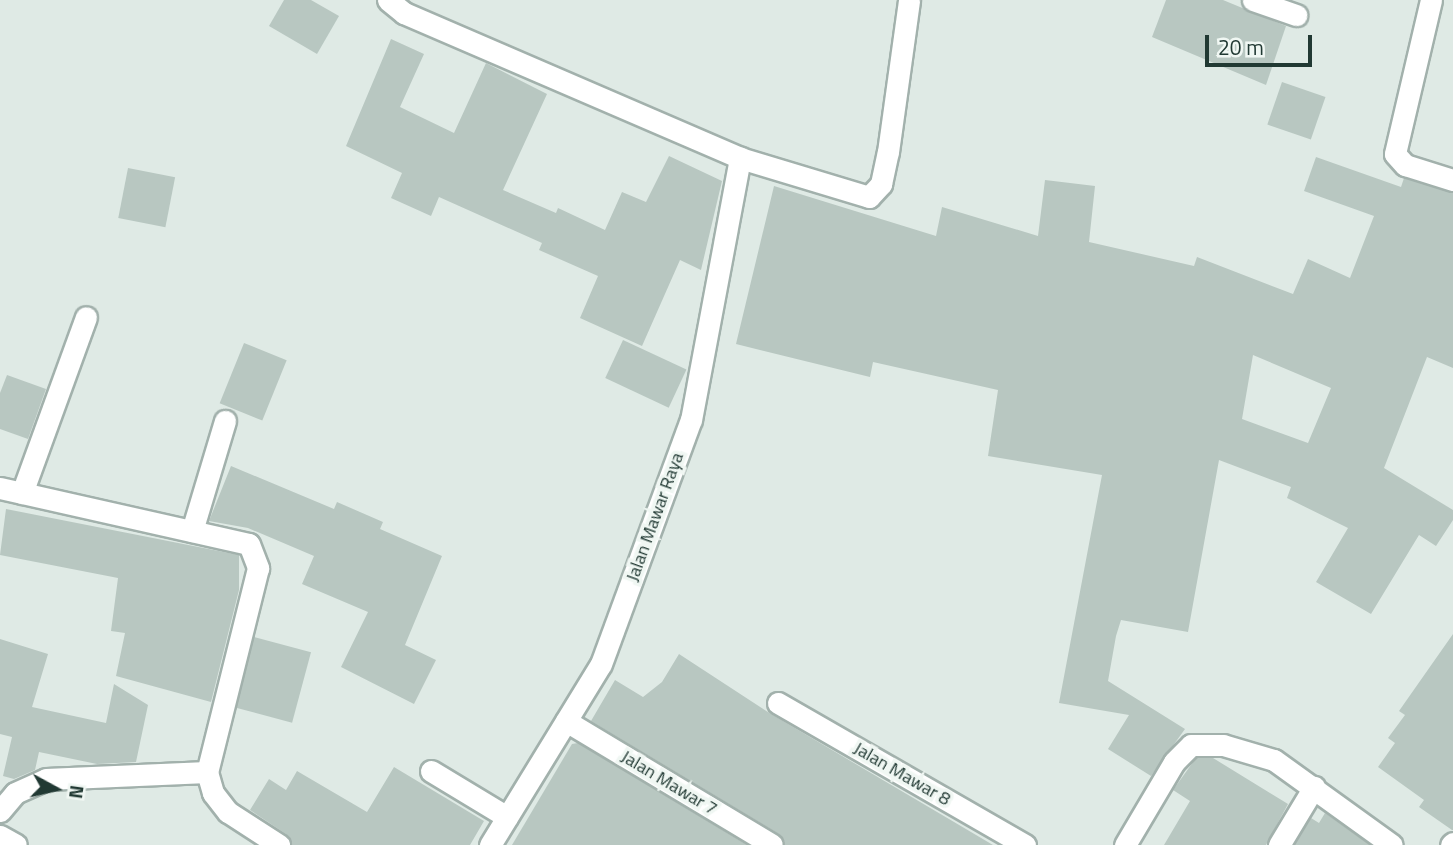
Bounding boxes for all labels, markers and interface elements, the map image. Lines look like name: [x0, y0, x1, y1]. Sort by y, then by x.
scale bar: [1208, 21, 1315, 65]
text: 20 m: [1218, 31, 1264, 63]
street label: Jalan Mawar Raya: [622, 450, 688, 584]
street label: Jalan Mawar 8: [850, 738, 954, 810]
street label: Jalan Mawar 7: [617, 746, 721, 820]
north arrow: [21, 754, 91, 824]
text: N: [62, 783, 93, 801]

